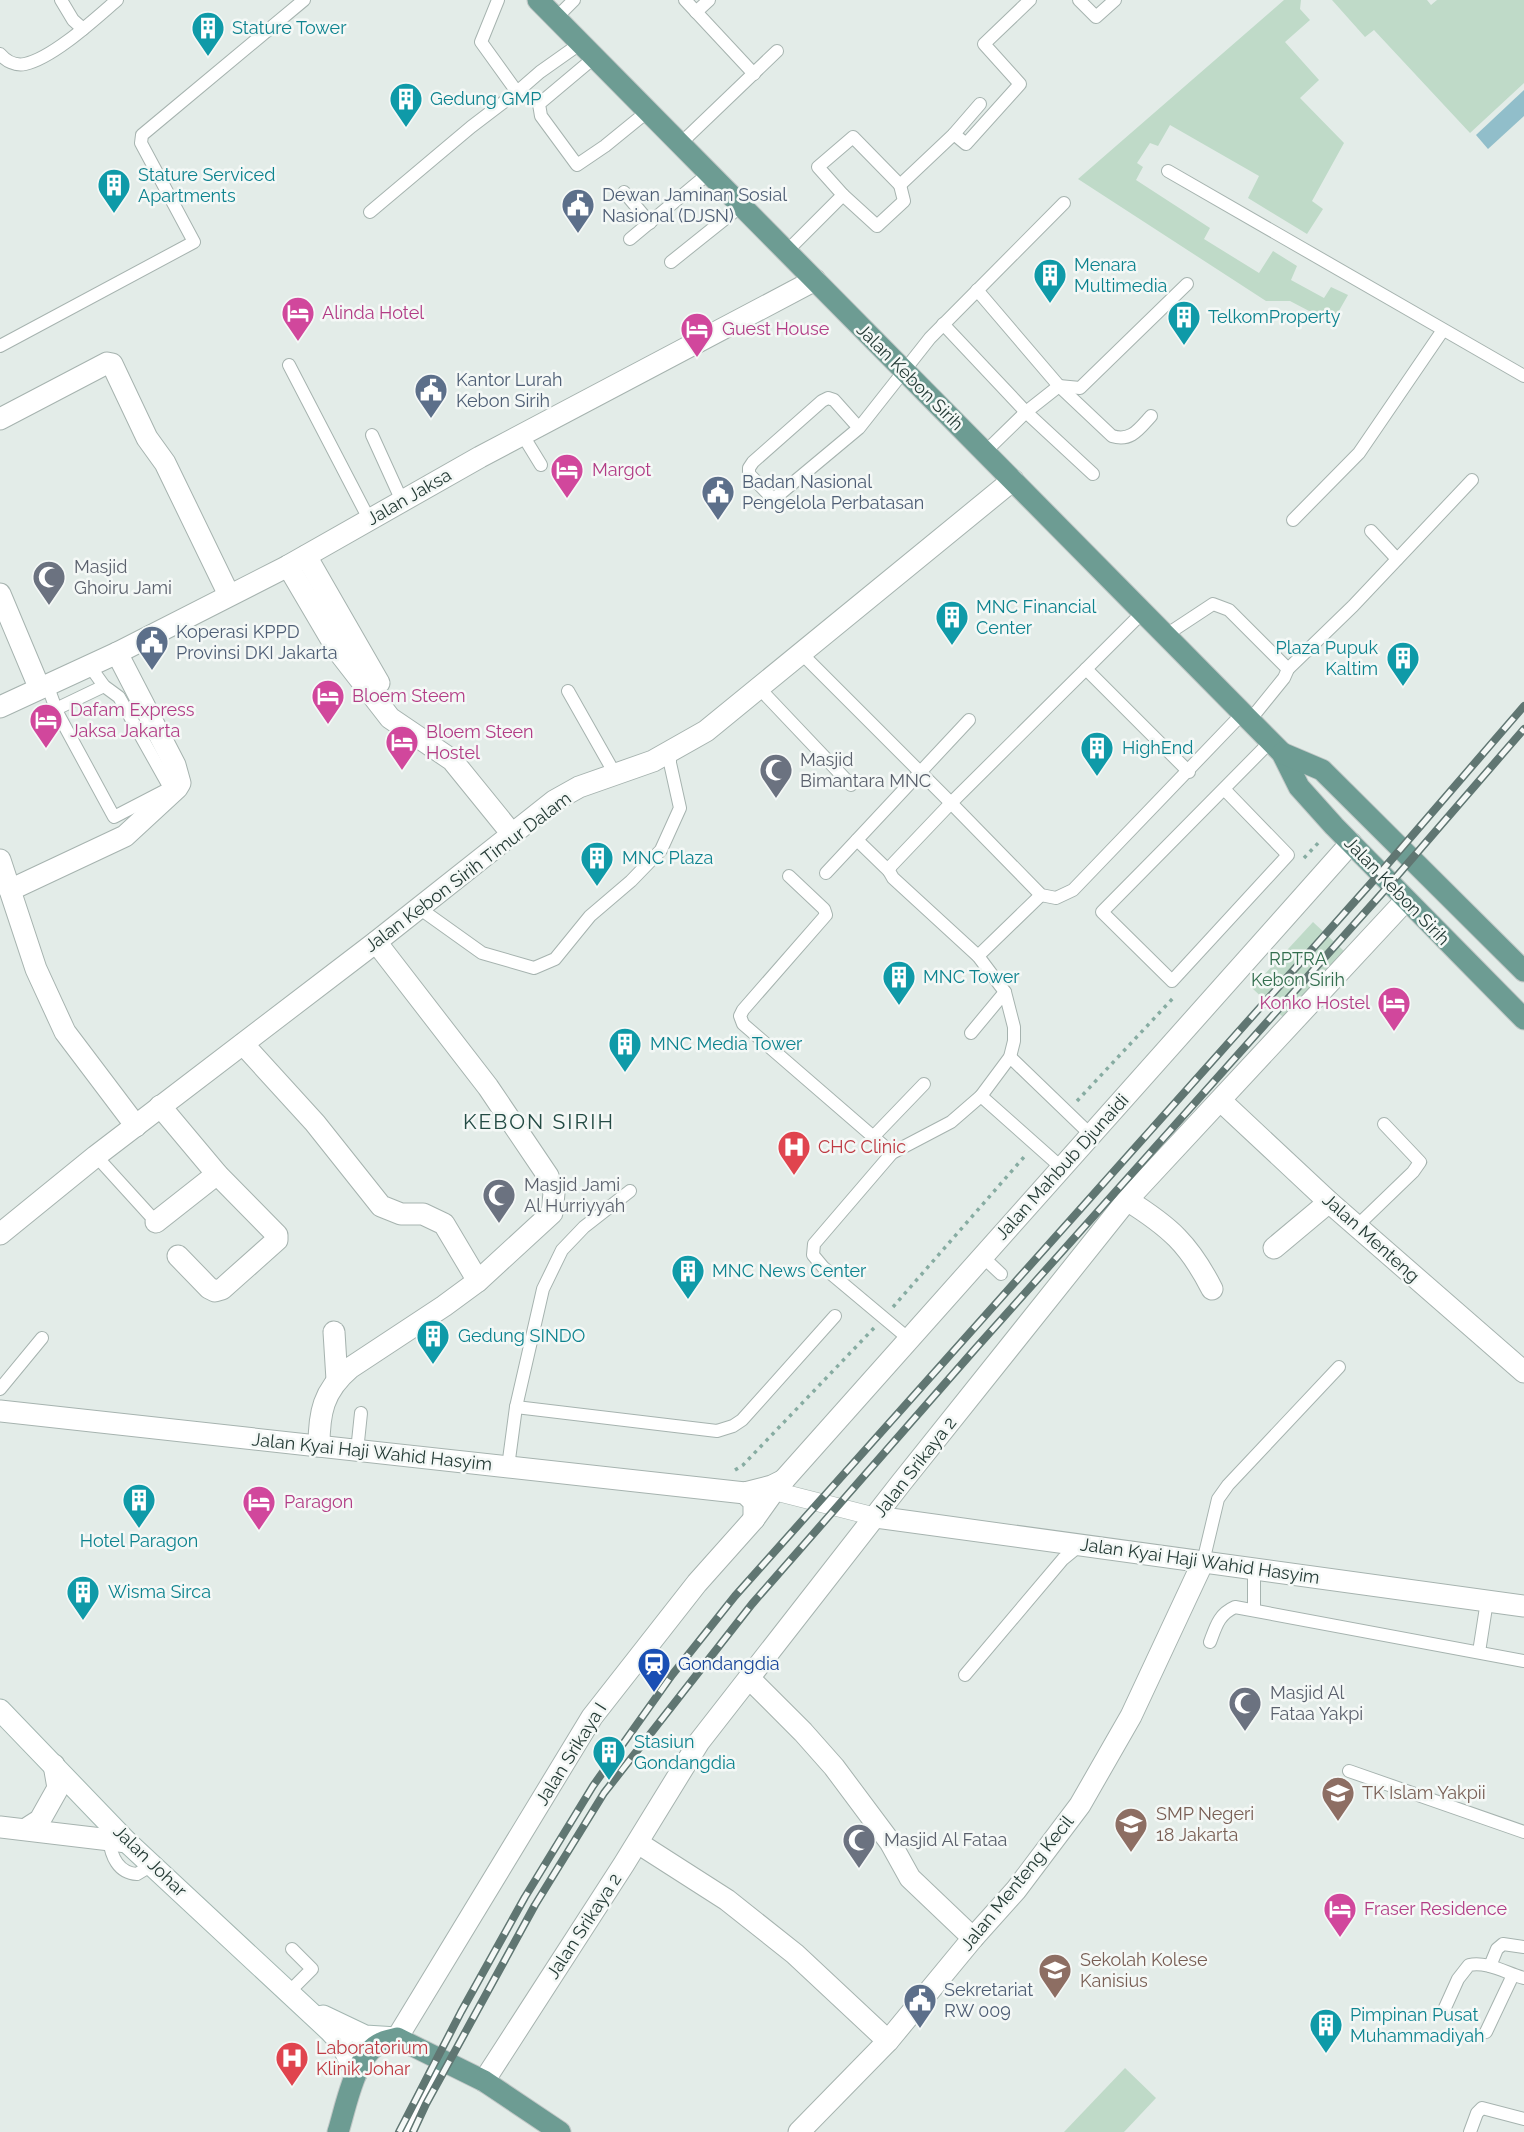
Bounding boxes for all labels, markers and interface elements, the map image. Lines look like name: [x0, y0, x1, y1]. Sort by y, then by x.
building icon: Stature Tower: [189, 9, 227, 58]
place label: Stature Tower: [232, 17, 347, 38]
building icon: Gedung GMP: [387, 80, 425, 129]
place label: Gedung GMP: [430, 88, 541, 109]
place label: Stature Serviced Apartments: [138, 164, 275, 206]
building icon: Stature Serviced Apartments: [95, 166, 133, 215]
place label: Dewan Jaminan Sosial Nasional (DJSN): [602, 184, 787, 226]
public building icon: Dewan Jaminan Sosial Nasional (DJSN): [559, 186, 597, 235]
place label: Menara Multimedia: [1074, 254, 1167, 296]
building icon: Menara Multimedia: [1031, 256, 1069, 305]
hotel icon: Alinda Hotel: [279, 294, 317, 343]
building icon: TelkomProperty: [1165, 298, 1203, 347]
place label: Alinda Hotel: [322, 302, 424, 323]
place label: TelkomProperty: [1208, 306, 1341, 327]
hotel icon: Guest House: [678, 310, 716, 359]
place label: Guest House: [722, 318, 830, 339]
street label: Jalan Kebon Sirih: [853, 319, 968, 434]
place label: Kantor Lurah Kebon Sirih: [456, 369, 563, 411]
public building icon: Kantor Lurah Kebon Sirih: [412, 371, 450, 420]
hotel icon: Margot: [548, 451, 586, 500]
place label: Margot: [592, 459, 651, 480]
street label: Jalan Jaksa: [363, 464, 455, 529]
place label: Badan Nasional Pengelola Perbatasan: [742, 471, 924, 513]
public building icon: Badan Nasional Pengelola Perbatasan: [699, 473, 737, 522]
place label: Masjid Ghoiru Jami: [74, 556, 172, 598]
mosque icon: Masjid Ghoiru Jami: [30, 558, 68, 607]
place label: MNC Financial Center: [976, 596, 1097, 638]
building icon: MNC Financial Center: [933, 598, 971, 647]
place label: Koperasi KPPD Provinsi DKI Jakarta: [176, 621, 338, 663]
public building icon: Koperasi KPPD Provinsi DKI Jakarta: [133, 623, 171, 672]
place label: Plaza Pupuk Kaltim: [1276, 637, 1378, 679]
building icon: Plaza Pupuk Kaltim: [1384, 639, 1422, 688]
hotel icon: Bloem Steem: [309, 677, 347, 726]
place label: Bloem Steem: [352, 685, 466, 706]
place label: Dafam Express Jaksa Jakarta: [70, 699, 195, 741]
hotel icon: Dafam Express Jaksa Jakarta: [27, 701, 65, 750]
place label: Bloem Steen Hostel: [426, 721, 534, 763]
hotel icon: Bloem Steen Hostel: [383, 723, 421, 772]
building icon: HighEnd: [1078, 729, 1116, 778]
place label: HighEnd: [1122, 737, 1193, 758]
place label: Masjid Bimantara MNC: [800, 749, 931, 791]
mosque icon: Masjid Bimantara MNC: [757, 751, 795, 800]
street label: Jalan Kebon Sirih Timur Dalam: [360, 787, 575, 956]
street label: Jalan Kebon Sirih: [1340, 832, 1454, 949]
building icon: MNC Plaza: [578, 839, 616, 888]
place label: MNC Plaza: [622, 847, 713, 868]
park label: RPTRA Kebon Sirih: [1251, 948, 1345, 990]
building icon: MNC Tower: [880, 958, 918, 1007]
place label: MNC Tower: [923, 966, 1020, 987]
hotel icon: Konko Hostel: [1375, 984, 1413, 1033]
place label: Konko Hostel: [1260, 992, 1370, 1013]
building icon: MNC Media Tower: [606, 1025, 644, 1074]
place label: MNC Media Tower: [650, 1033, 803, 1054]
street label: Jalan Mahbub Djunaidi: [991, 1090, 1133, 1244]
district label: KEBON SIRIH: [463, 1109, 615, 1134]
hospital icon: CHC Clinic: [775, 1128, 813, 1177]
place label: CHC Clinic: [818, 1136, 906, 1157]
place label: Masjid Jami Al Hurriyyah: [524, 1174, 625, 1216]
mosque icon: Masjid Jami Al Hurriyyah: [480, 1176, 518, 1225]
street label: Jalan Menteng: [1319, 1189, 1424, 1287]
building icon: MNC News Center: [669, 1252, 707, 1301]
place label: MNC News Center: [712, 1260, 867, 1281]
building icon: Gedung SINDO: [414, 1317, 452, 1366]
place label: Gedung SINDO: [458, 1325, 585, 1346]
street label: Jalan Srikaya 2: [869, 1412, 960, 1521]
street label: Jalan Kyai Haji Wahid Hasyim: [251, 1428, 493, 1475]
building icon: Hotel Paragon: [120, 1481, 158, 1530]
hotel icon: Paragon: [240, 1483, 278, 1532]
place label: Paragon: [284, 1491, 353, 1512]
place label: Hotel Paragon: [80, 1530, 198, 1551]
street label: Jalan Kyai Haji Wahid Hasyim: [1079, 1533, 1321, 1588]
building icon: Wisma Sirca: [64, 1573, 102, 1622]
place label: Wisma Sirca: [108, 1581, 211, 1602]
station icon: Gondangdia: [635, 1645, 673, 1694]
place label: Gondangdia: [678, 1653, 780, 1674]
place label: Masjid Al Fataa Yakpi: [1270, 1682, 1363, 1724]
mosque icon: Masjid Al Fataa Yakpi: [1226, 1684, 1264, 1733]
street label: Jalan Srikaya I: [531, 1699, 610, 1809]
place label: Stasiun Gondangdia: [634, 1731, 736, 1773]
building icon: Stasiun Gondangdia: [590, 1733, 628, 1782]
school or university icon: TK Islam Yakpii: [1319, 1774, 1357, 1823]
place label: TK Islam Yakpii: [1362, 1782, 1486, 1803]
place label: SMP Negeri 18 Jakarta: [1156, 1803, 1254, 1845]
school or university icon: SMP Negeri 18 Jakarta: [1112, 1805, 1150, 1854]
street label: Jalan Menteng Kecil: [956, 1811, 1078, 1954]
street label: Jalan Johar: [109, 1821, 192, 1901]
mosque icon: Masjid Al Fataa: [840, 1821, 878, 1870]
place label: Masjid Al Fataa: [884, 1829, 1007, 1850]
street label: Jalan Srikaya 2: [542, 1869, 625, 1982]
hotel icon: Fraser Residence: [1321, 1890, 1359, 1939]
place label: Fraser Residence: [1364, 1898, 1507, 1919]
place label: Sekolah Kolese Kanisius: [1080, 1949, 1208, 1991]
school or university icon: Sekolah Kolese Kanisius: [1036, 1951, 1074, 2000]
place label: Sekretariat RW 009: [944, 1979, 1033, 2021]
public building icon: Sekretariat RW 009: [901, 1981, 939, 2030]
place label: Pimpinan Pusat Muhammadiyah: [1350, 2004, 1485, 2046]
building icon: Pimpinan Pusat Muhammadiyah: [1307, 2006, 1345, 2055]
place label: Laboratorium Klinik Johar: [316, 2037, 428, 2079]
hospital icon: Laboratorium Klinik Johar: [273, 2039, 311, 2088]

